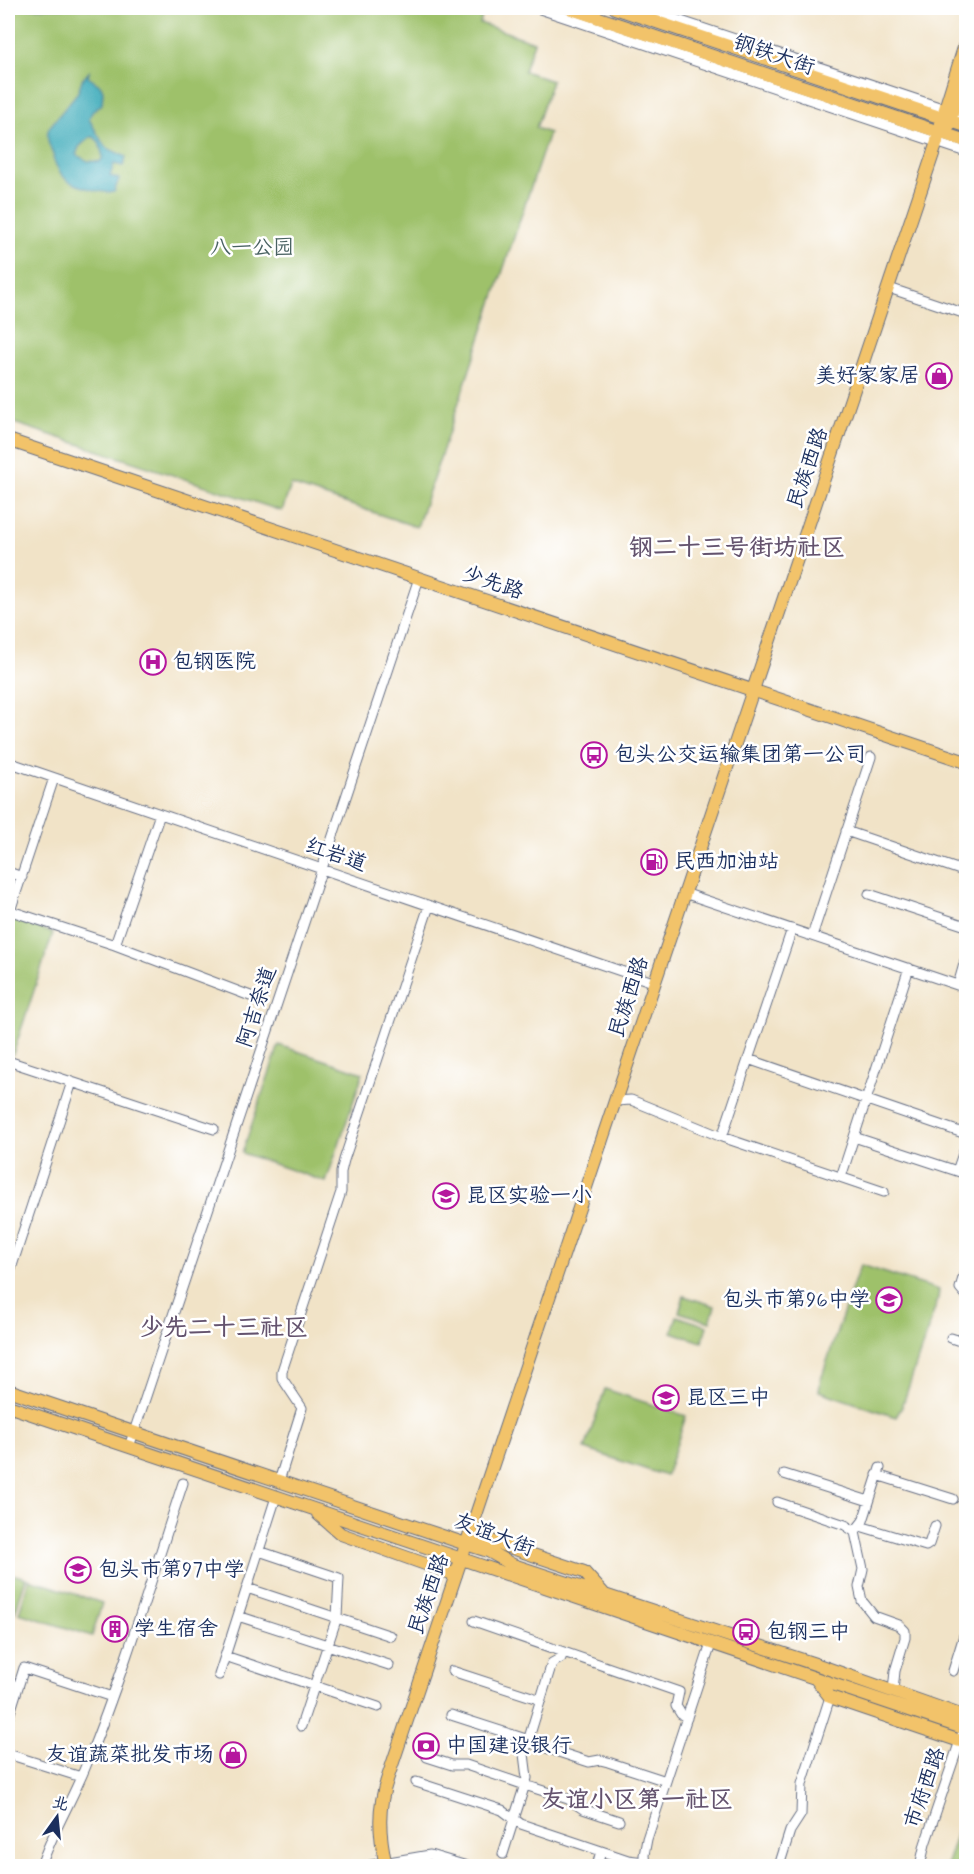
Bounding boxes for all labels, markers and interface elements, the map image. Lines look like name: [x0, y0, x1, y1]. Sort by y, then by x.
street label: 钢铁大街: [730, 28, 818, 82]
park label: 八一公园: [210, 234, 294, 262]
shop icon: 美好家家居: [924, 361, 954, 391]
place label: 美好家家居: [815, 362, 920, 390]
street label: 民族西路: [781, 424, 835, 512]
district label: 钢二十三号街坊社区: [629, 533, 845, 564]
street label: 少先路: [459, 560, 527, 606]
hospital icon: 包钢医院: [138, 647, 168, 677]
place label: 包钢医院: [172, 648, 256, 676]
bus stop icon: 包头公交运输集团第一公司: [579, 740, 609, 770]
place label: 包头公交运输集团第一公司: [614, 741, 866, 769]
street label: 红岩道: [302, 832, 370, 878]
fuel station icon: 民西加油站: [639, 847, 669, 877]
place label: 民西加油站: [674, 848, 779, 876]
street label: 民族西路: [603, 953, 655, 1041]
street label: 阿吉奈道: [231, 963, 283, 1051]
school or university icon: 昆区实验一小: [431, 1181, 461, 1211]
place label: 昆区实验一小: [466, 1182, 592, 1210]
school or university icon: 包头市第96中学: [874, 1285, 904, 1315]
place label: 包头市第96中学: [722, 1286, 870, 1314]
district label: 少先二十三社区: [140, 1313, 308, 1344]
school or university icon: 昆区三中: [651, 1383, 681, 1413]
place label: 昆区三中: [686, 1384, 770, 1412]
street label: 友谊大街: [450, 1507, 538, 1563]
street label: 民族西路: [402, 1550, 456, 1638]
school or university icon: 包头市第97中学: [63, 1555, 93, 1585]
place label: 包头市第97中学: [98, 1556, 245, 1584]
building icon: 学生宿舍: [100, 1614, 130, 1644]
place label: 学生宿舍: [134, 1615, 218, 1643]
bus stop icon: 包钢三中: [731, 1617, 761, 1647]
place label: 包钢三中: [766, 1618, 850, 1646]
bank icon: 中国建设银行: [411, 1731, 441, 1761]
place label: 中国建设银行: [446, 1732, 572, 1760]
shop icon: 友谊蔬菜批发市场: [218, 1740, 248, 1770]
place label: 友谊蔬菜批发市场: [46, 1741, 214, 1769]
street label: 市府西路: [898, 1744, 952, 1832]
district label: 友谊小区第一社区: [541, 1785, 733, 1816]
north arrow: [27, 1787, 87, 1847]
text: 北: [50, 1792, 71, 1816]

